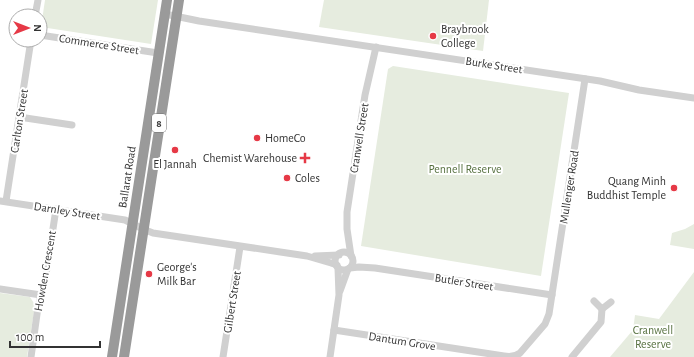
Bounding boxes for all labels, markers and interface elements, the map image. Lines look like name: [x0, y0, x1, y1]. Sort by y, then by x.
north arrow: [8, 8, 48, 48]
place label: Braybrook College: [441, 23, 489, 49]
text: N: [32, 24, 43, 32]
marker: Braybrook College: [428, 31, 438, 41]
street label: Commerce Street: [58, 32, 140, 56]
street label: Burke Street: [465, 55, 523, 75]
street label: Carlton Street: [8, 88, 30, 154]
street label: Cranwell Street: [348, 102, 370, 174]
road number: 8: [152, 114, 166, 132]
place label: HomeCo: [265, 132, 306, 144]
marker: HomeCo: [252, 133, 262, 143]
street label: Ballarat Road: [116, 145, 138, 209]
marker: El Jannah: [170, 145, 180, 155]
street label: Mullenger Road: [557, 149, 581, 225]
place label: Chemist Warehouse: [203, 152, 297, 164]
marker: Chemist Warehouse: [300, 153, 310, 163]
place label: El Jannah: [153, 158, 197, 170]
park label: Pennell Reserve: [428, 163, 502, 175]
place label: Coles: [295, 172, 320, 184]
marker: Coles: [282, 173, 292, 183]
place label: Quang Minh Buddhist Temple: [587, 175, 666, 201]
marker: Quang Minh Buddhist Temple: [669, 183, 679, 193]
street label: Darnley Street: [33, 200, 101, 223]
street label: Howden Crescent: [32, 230, 58, 312]
place label: George's Milk Bar: [157, 261, 197, 287]
marker: George's Milk Bar: [144, 269, 154, 279]
street label: Gilbert Street: [221, 270, 243, 334]
street label: Butler Street: [434, 271, 494, 293]
scale bar: [10, 323, 100, 349]
park label: Cranwell Reserve: [633, 324, 673, 350]
street label: Dantum Grove: [368, 330, 436, 352]
text: 100 m: [16, 331, 44, 343]

